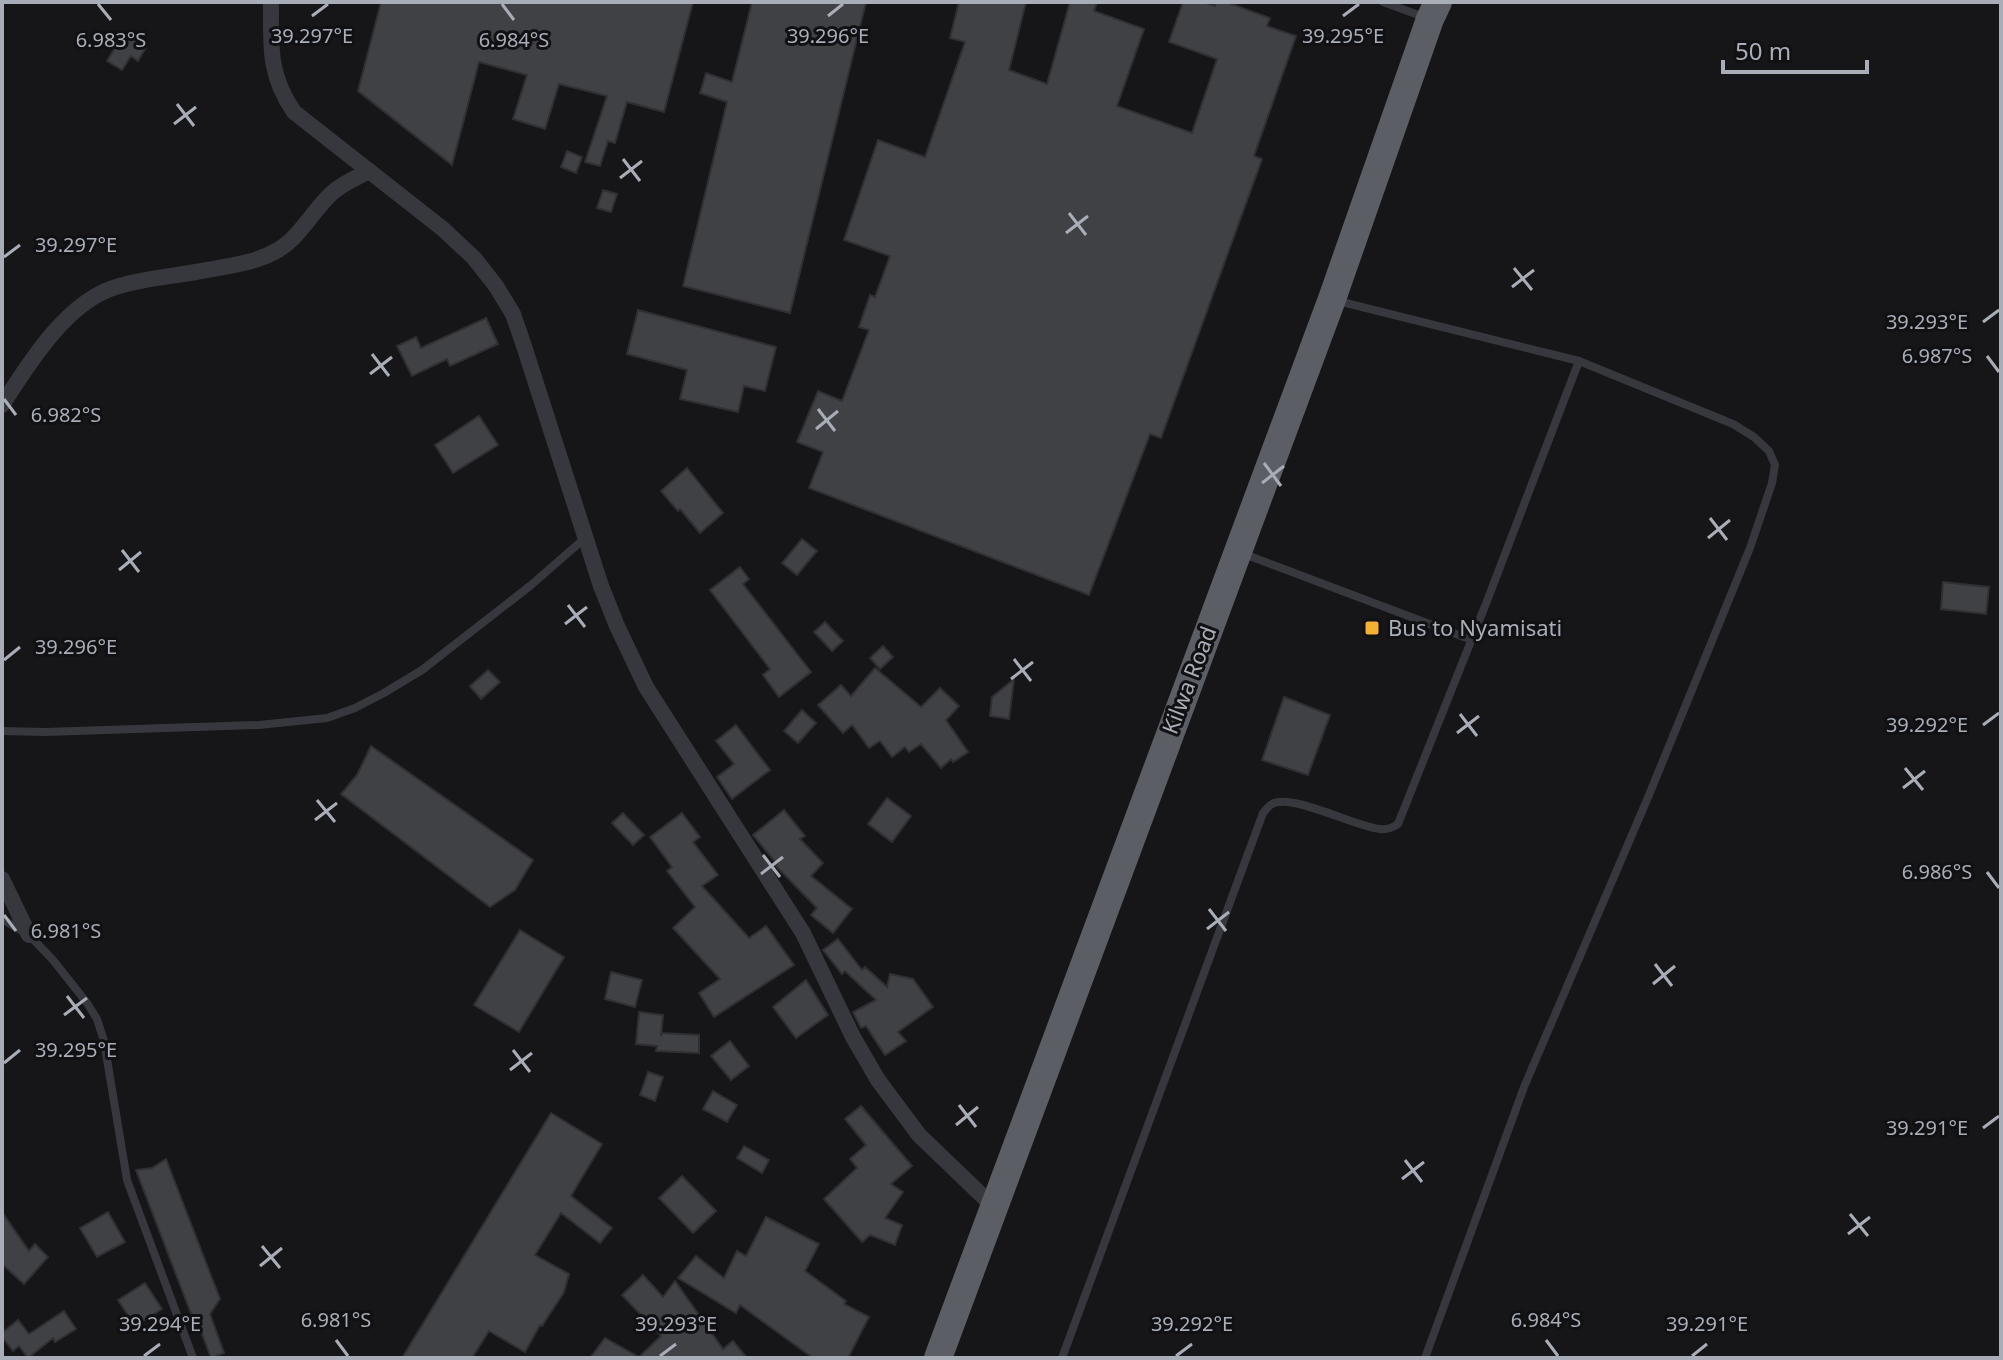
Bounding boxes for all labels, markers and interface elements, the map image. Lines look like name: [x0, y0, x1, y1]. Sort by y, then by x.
text: 39.297°E: [271, 22, 353, 49]
text: 39.296°E: [787, 22, 869, 49]
text: 39.295°E: [1302, 22, 1384, 49]
scale bar: [1723, 24, 1867, 74]
text: 6.983°S: [76, 26, 146, 53]
text: 6.984°S: [479, 26, 549, 53]
text: 50 m: [1735, 34, 1791, 67]
text: 39.297°E: [35, 231, 117, 258]
text: 39.293°E: [1886, 308, 1968, 335]
text: 6.987°S: [1902, 342, 1972, 369]
text: 6.982°S: [31, 401, 101, 428]
place label: Bus to Nyamisati: [1388, 612, 1562, 642]
marker: Bus to Nyamisati: [1363, 619, 1381, 637]
street label: Kilwa Road: [1154, 621, 1222, 738]
text: 39.296°E: [35, 633, 117, 660]
text: 39.292°E: [1886, 711, 1968, 738]
text: 6.986°S: [1902, 858, 1972, 885]
text: 6.981°S: [31, 917, 101, 944]
text: 39.295°E: [35, 1036, 117, 1063]
text: 39.291°E: [1886, 1114, 1968, 1141]
text: 6.981°S: [301, 1306, 371, 1333]
text: 6.984°S: [1511, 1306, 1581, 1333]
text: 39.294°E: [119, 1310, 201, 1337]
text: 39.293°E: [635, 1310, 717, 1337]
text: 39.292°E: [1151, 1310, 1233, 1337]
text: 39.291°E: [1666, 1310, 1748, 1337]

